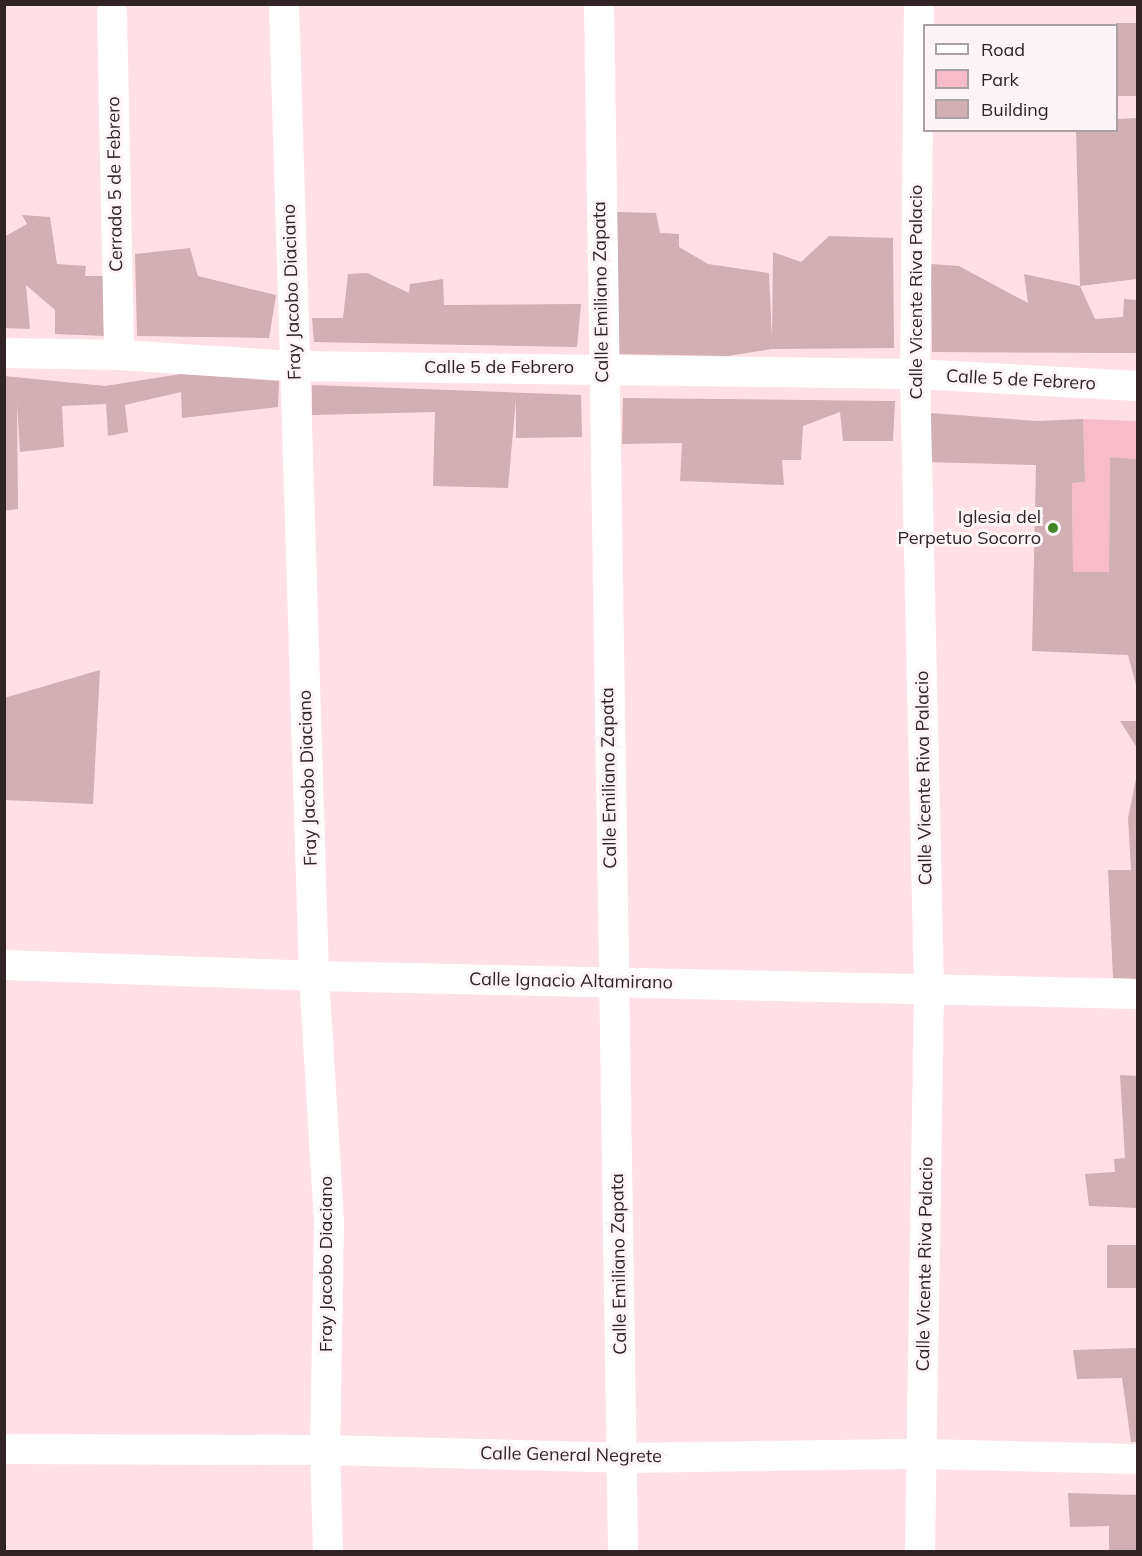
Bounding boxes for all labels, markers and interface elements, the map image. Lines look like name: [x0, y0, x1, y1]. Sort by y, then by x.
legend: [923, 24, 1118, 132]
text: Road: [981, 38, 1025, 61]
text: Park: [981, 68, 1019, 91]
street label: Cerrada 5 de Febrero: [103, 96, 127, 272]
text: Building: [981, 98, 1049, 121]
street label: Calle Vicente Riva Palacio: [905, 185, 927, 399]
street label: Calle Emiliano Zapata: [589, 201, 613, 383]
street label: Fray Jacobo Diaciano: [278, 204, 306, 380]
street label: Calle 5 de Febrero: [424, 356, 574, 378]
street label: Calle 5 de Febrero: [946, 365, 1096, 395]
place label: Iglesia del Perpetuo Socorro: [897, 507, 1041, 550]
marker: Iglesia del Perpetuo Socorro: [1046, 521, 1060, 535]
street label: Calle Vicente Riva Palacio: [911, 670, 937, 886]
street label: Calle Emiliano Zapata: [597, 687, 621, 869]
street label: Fray Jacobo Diaciano: [294, 690, 322, 866]
street label: Calle Ignacio Altamirano: [469, 968, 673, 994]
street label: Calle Vicente Riva Palacio: [912, 1156, 938, 1372]
street label: Calle Emiliano Zapata: [607, 1173, 631, 1355]
street label: Fray Jacobo Diaciano: [315, 1176, 337, 1352]
street label: Calle General Negrete: [480, 1443, 662, 1467]

